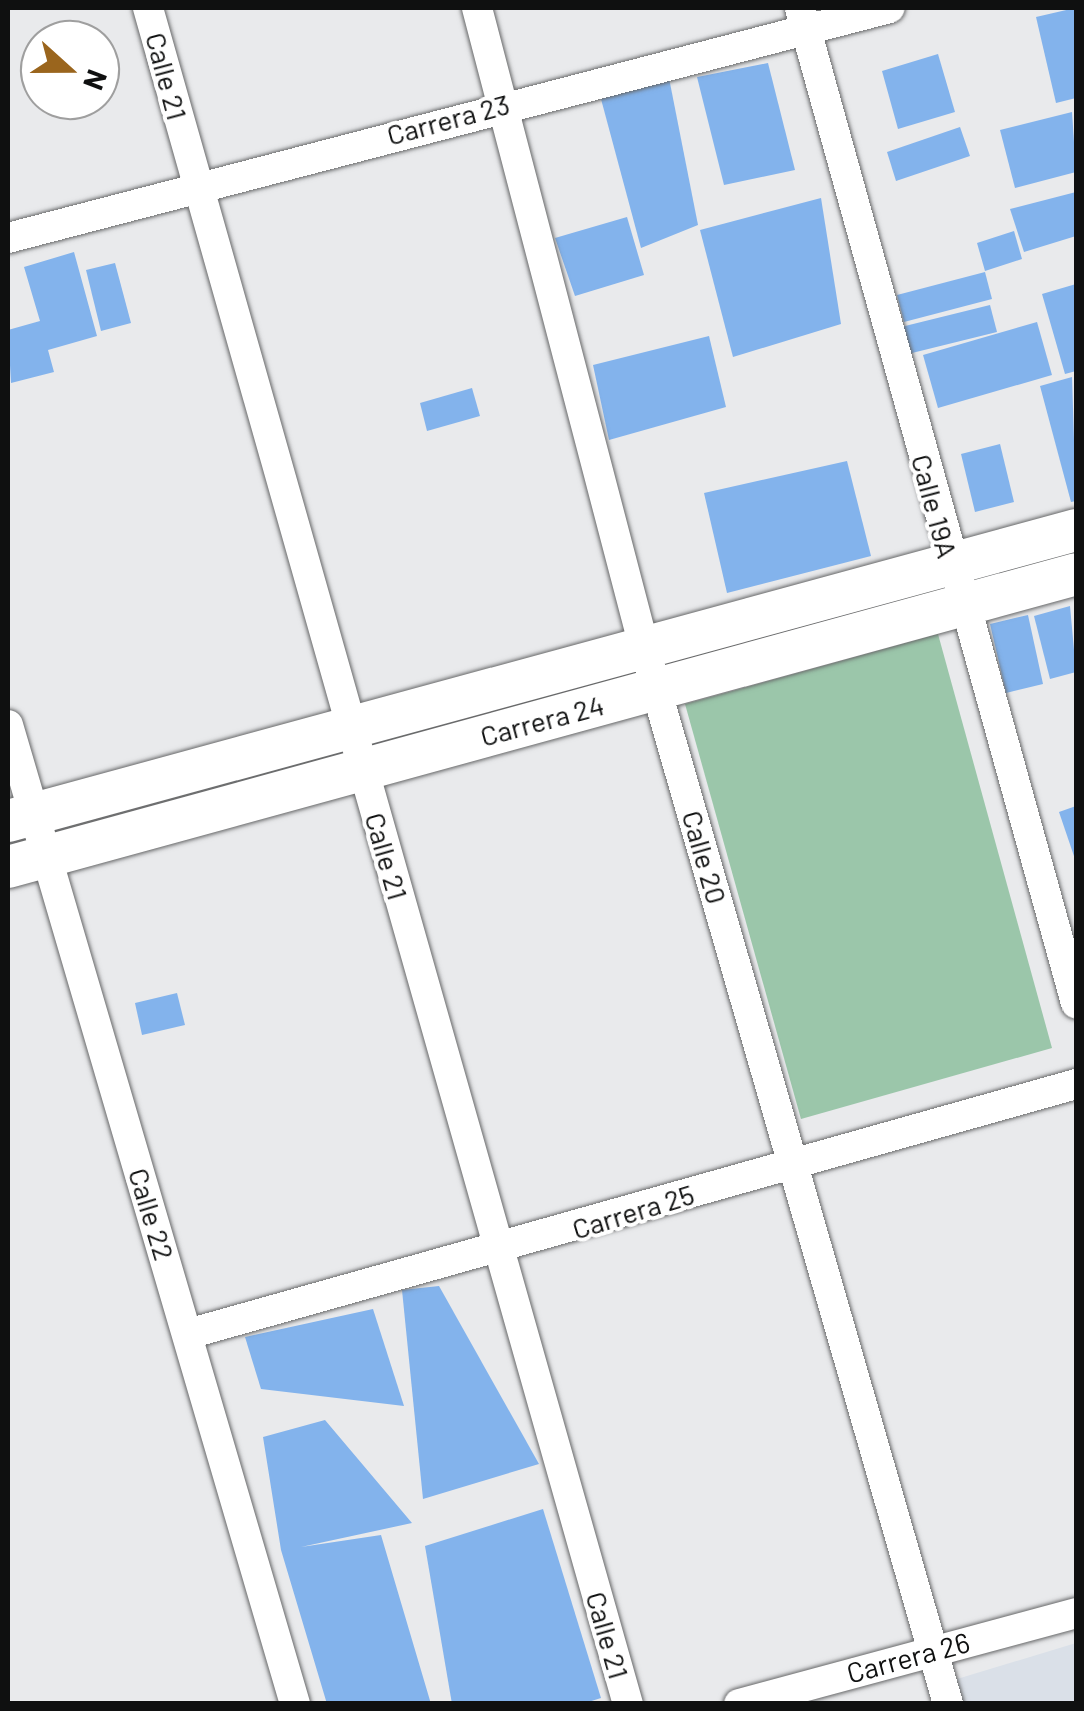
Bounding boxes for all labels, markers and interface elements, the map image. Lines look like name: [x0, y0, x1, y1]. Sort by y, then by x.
north arrow: [20, 20, 120, 120]
street label: Calle 21: [139, 29, 195, 123]
text: N: [77, 65, 115, 95]
street label: Carrera 23: [383, 87, 513, 151]
street label: Calle 19A: [905, 451, 965, 561]
street label: Carrera 24: [476, 687, 608, 753]
street label: Calle 20: [676, 807, 734, 907]
street label: Calle 21: [359, 809, 415, 903]
street label: Calle 22: [122, 1164, 182, 1264]
street label: Carrera 25: [568, 1177, 698, 1245]
street label: Calle 21: [580, 1588, 636, 1682]
street label: Carrera 26: [843, 1624, 973, 1690]

